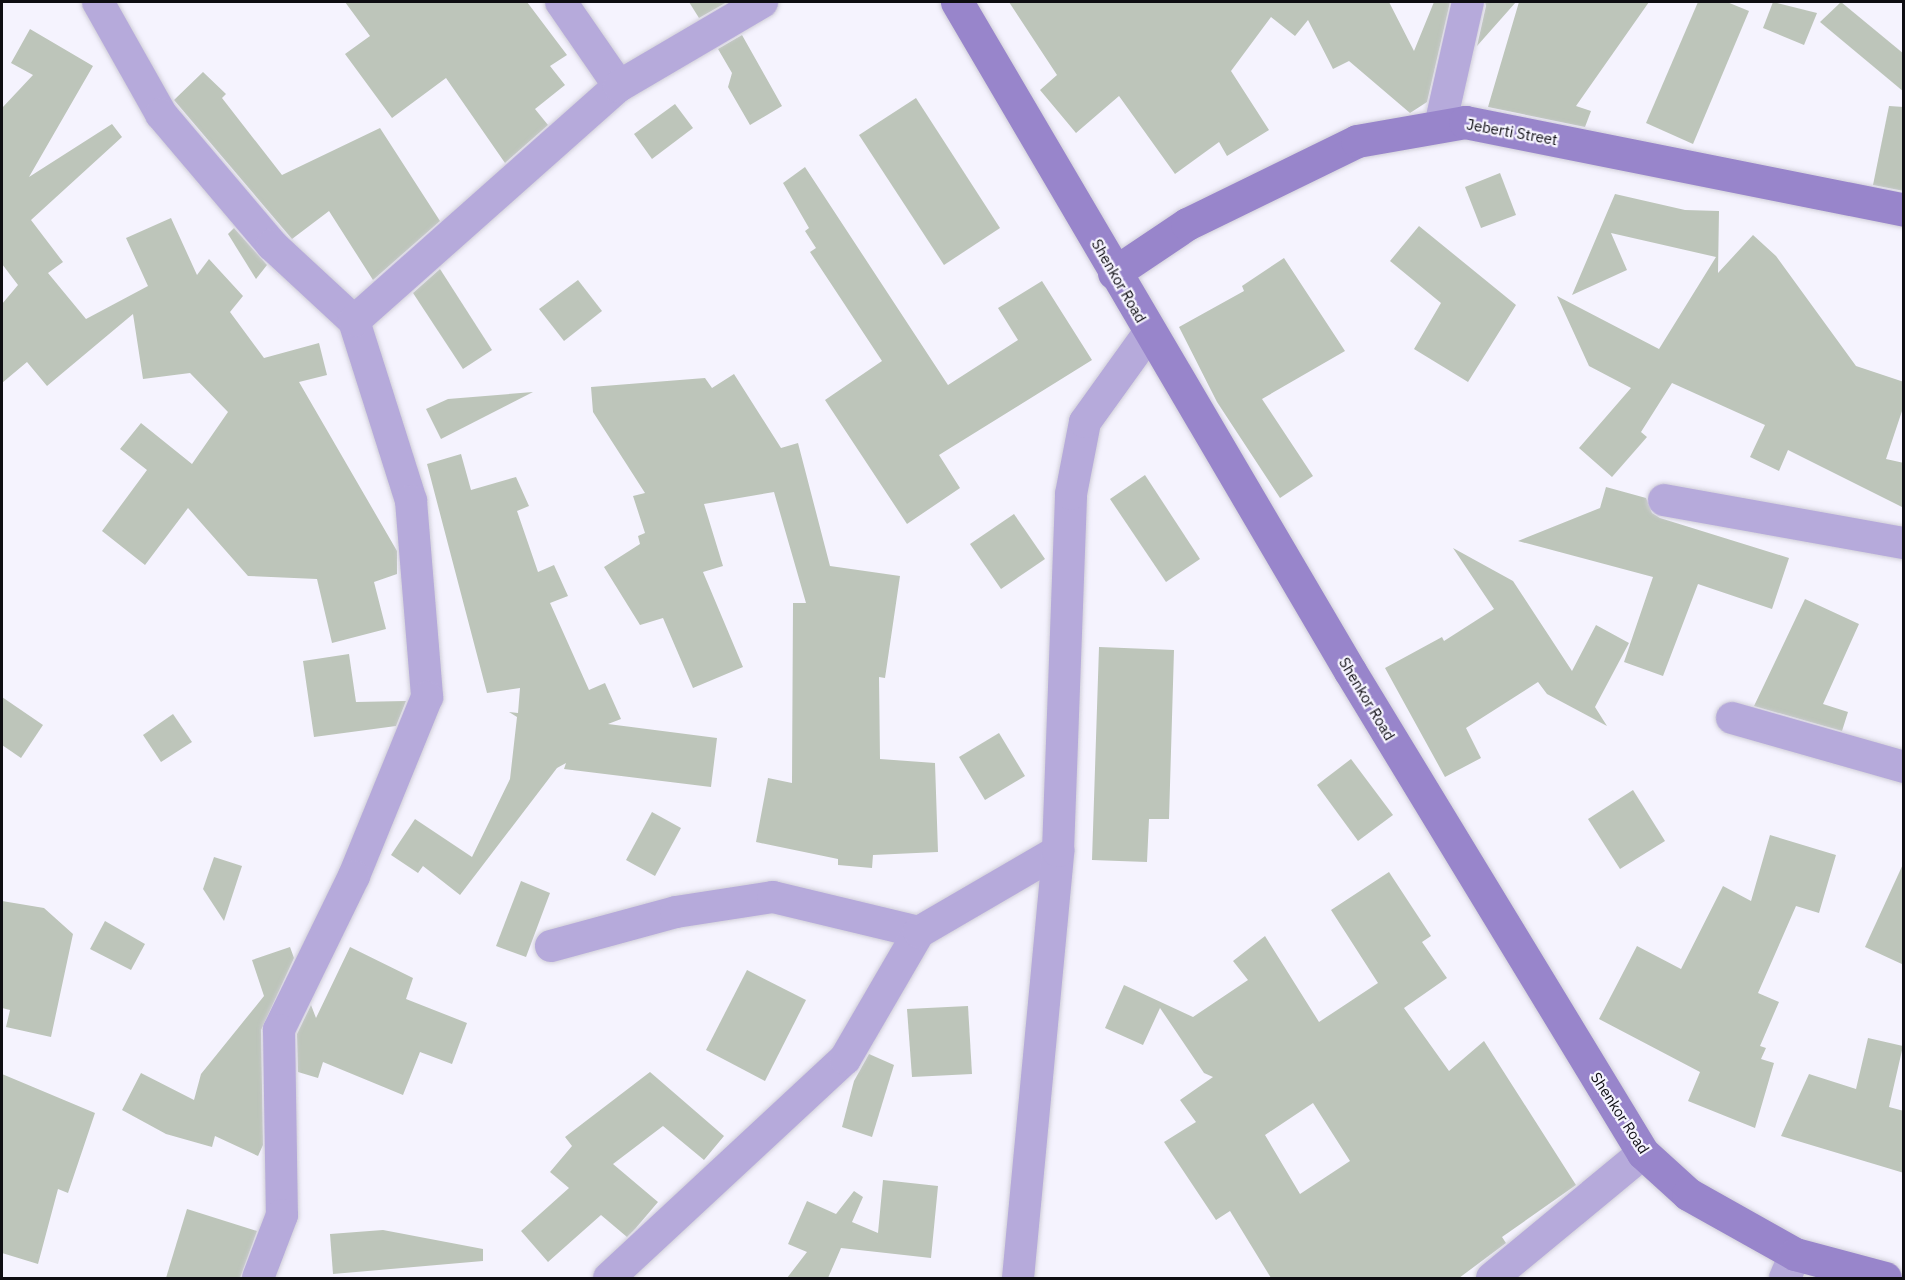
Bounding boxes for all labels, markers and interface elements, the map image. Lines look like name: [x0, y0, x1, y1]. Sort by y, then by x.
street label: Jeberti Street: [1465, 115, 1559, 149]
street label: Shenkor Road: [1088, 236, 1150, 326]
street label: Shenkor Road: [1335, 654, 1399, 744]
street label: Shenkor Road: [1587, 1069, 1653, 1157]

